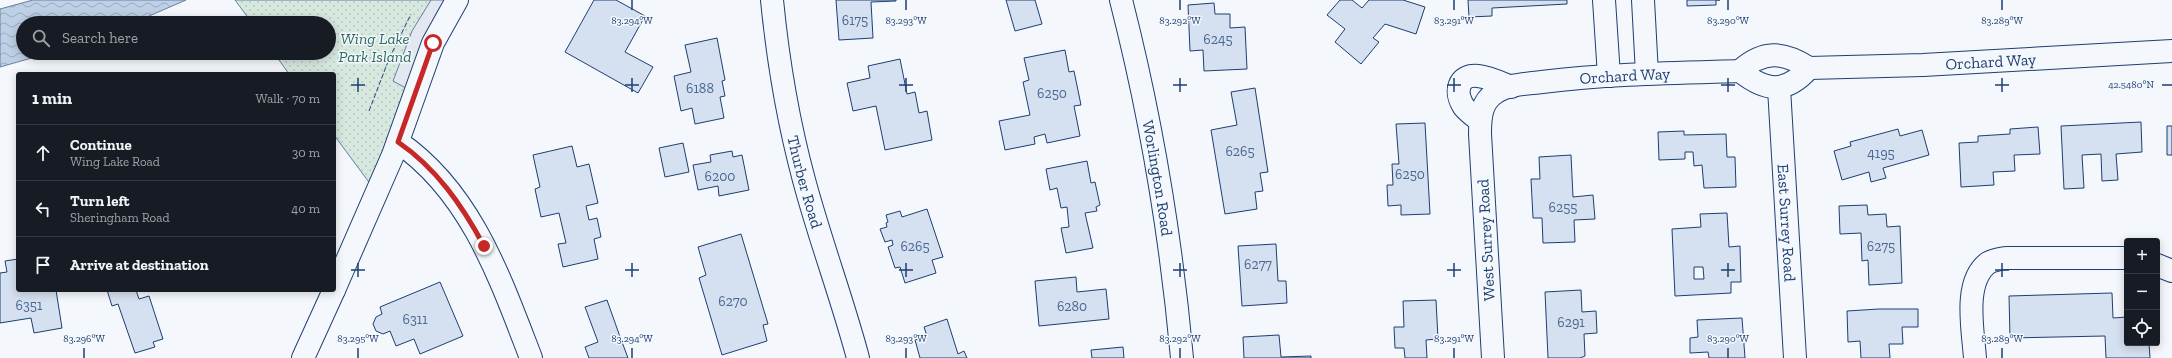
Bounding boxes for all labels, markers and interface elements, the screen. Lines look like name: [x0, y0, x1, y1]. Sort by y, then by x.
house number: 6175: [842, 12, 868, 29]
text: 83.294°W: [611, 15, 653, 27]
text: 83.293°W: [885, 15, 927, 27]
text: 83.292°W: [1159, 15, 1201, 27]
text: 83.291°W: [1434, 15, 1475, 27]
text: 83.290°W: [1707, 15, 1750, 27]
text: 83.289°W: [1981, 15, 2023, 27]
search box: [16, 16, 336, 60]
icon: search: [30, 27, 52, 49]
text: Search here: [62, 29, 138, 47]
park label: Wing Lake Park Island: [339, 29, 411, 66]
house number: 6245: [1203, 31, 1233, 48]
route start: [424, 34, 442, 52]
street label: Orchard Way: [1945, 49, 2038, 73]
street label: Orchard Way: [1579, 64, 1671, 88]
text: 42.5480°N: [2108, 79, 2154, 91]
house number: 6188: [686, 80, 714, 97]
house number: 6250: [1037, 85, 1067, 102]
text: 1 min: [32, 88, 72, 108]
text: Walk · 70 m: [255, 91, 320, 106]
street label: Worlington Road: [1139, 119, 1177, 237]
street label: Thurber Road: [784, 134, 827, 231]
text: Continue: [70, 136, 132, 154]
icon: ahead: [32, 142, 54, 164]
house number: 6265: [1225, 143, 1255, 160]
text: 30 m: [292, 145, 320, 160]
house number: 4195: [1867, 145, 1895, 162]
text: Wing Lake Road: [70, 154, 160, 169]
street label: East Surrey Road: [1774, 163, 1800, 282]
house number: 6250: [1395, 166, 1425, 183]
house number: 6200: [705, 168, 735, 185]
street label: West Surrey Road: [1473, 178, 1499, 302]
text: Turn left: [70, 192, 130, 210]
icon: left: [32, 198, 54, 220]
house number: 6255: [1549, 199, 1577, 216]
text: 40 m: [291, 201, 320, 216]
text: Sheringham Road: [70, 210, 170, 225]
route end: [475, 237, 493, 255]
house number: 6265: [900, 238, 930, 255]
house number: 6275: [1867, 238, 1895, 255]
map controls: [2124, 238, 2160, 346]
button: +: [2124, 238, 2160, 274]
icon: arrive: [32, 254, 54, 276]
text: Arrive at destination: [70, 256, 209, 274]
house number: 6277: [1244, 256, 1272, 273]
button: −: [2124, 274, 2160, 310]
house number: 6270: [718, 293, 748, 310]
house number: 6351: [16, 297, 43, 314]
house number: 6280: [1057, 298, 1087, 315]
button: locate: [2124, 310, 2160, 346]
house number: 6311: [402, 311, 428, 328]
house number: 6291: [1557, 314, 1585, 331]
text: 83.296°W: [63, 333, 105, 345]
text: 83.295°W: [337, 333, 379, 345]
text: 83.294°W: [611, 333, 653, 345]
text: 83.293°W: [885, 333, 927, 345]
text: 83.292°W: [1159, 333, 1201, 345]
text: 83.291°W: [1434, 333, 1475, 345]
text: 83.290°W: [1707, 333, 1750, 345]
text: 83.289°W: [1981, 333, 2023, 345]

